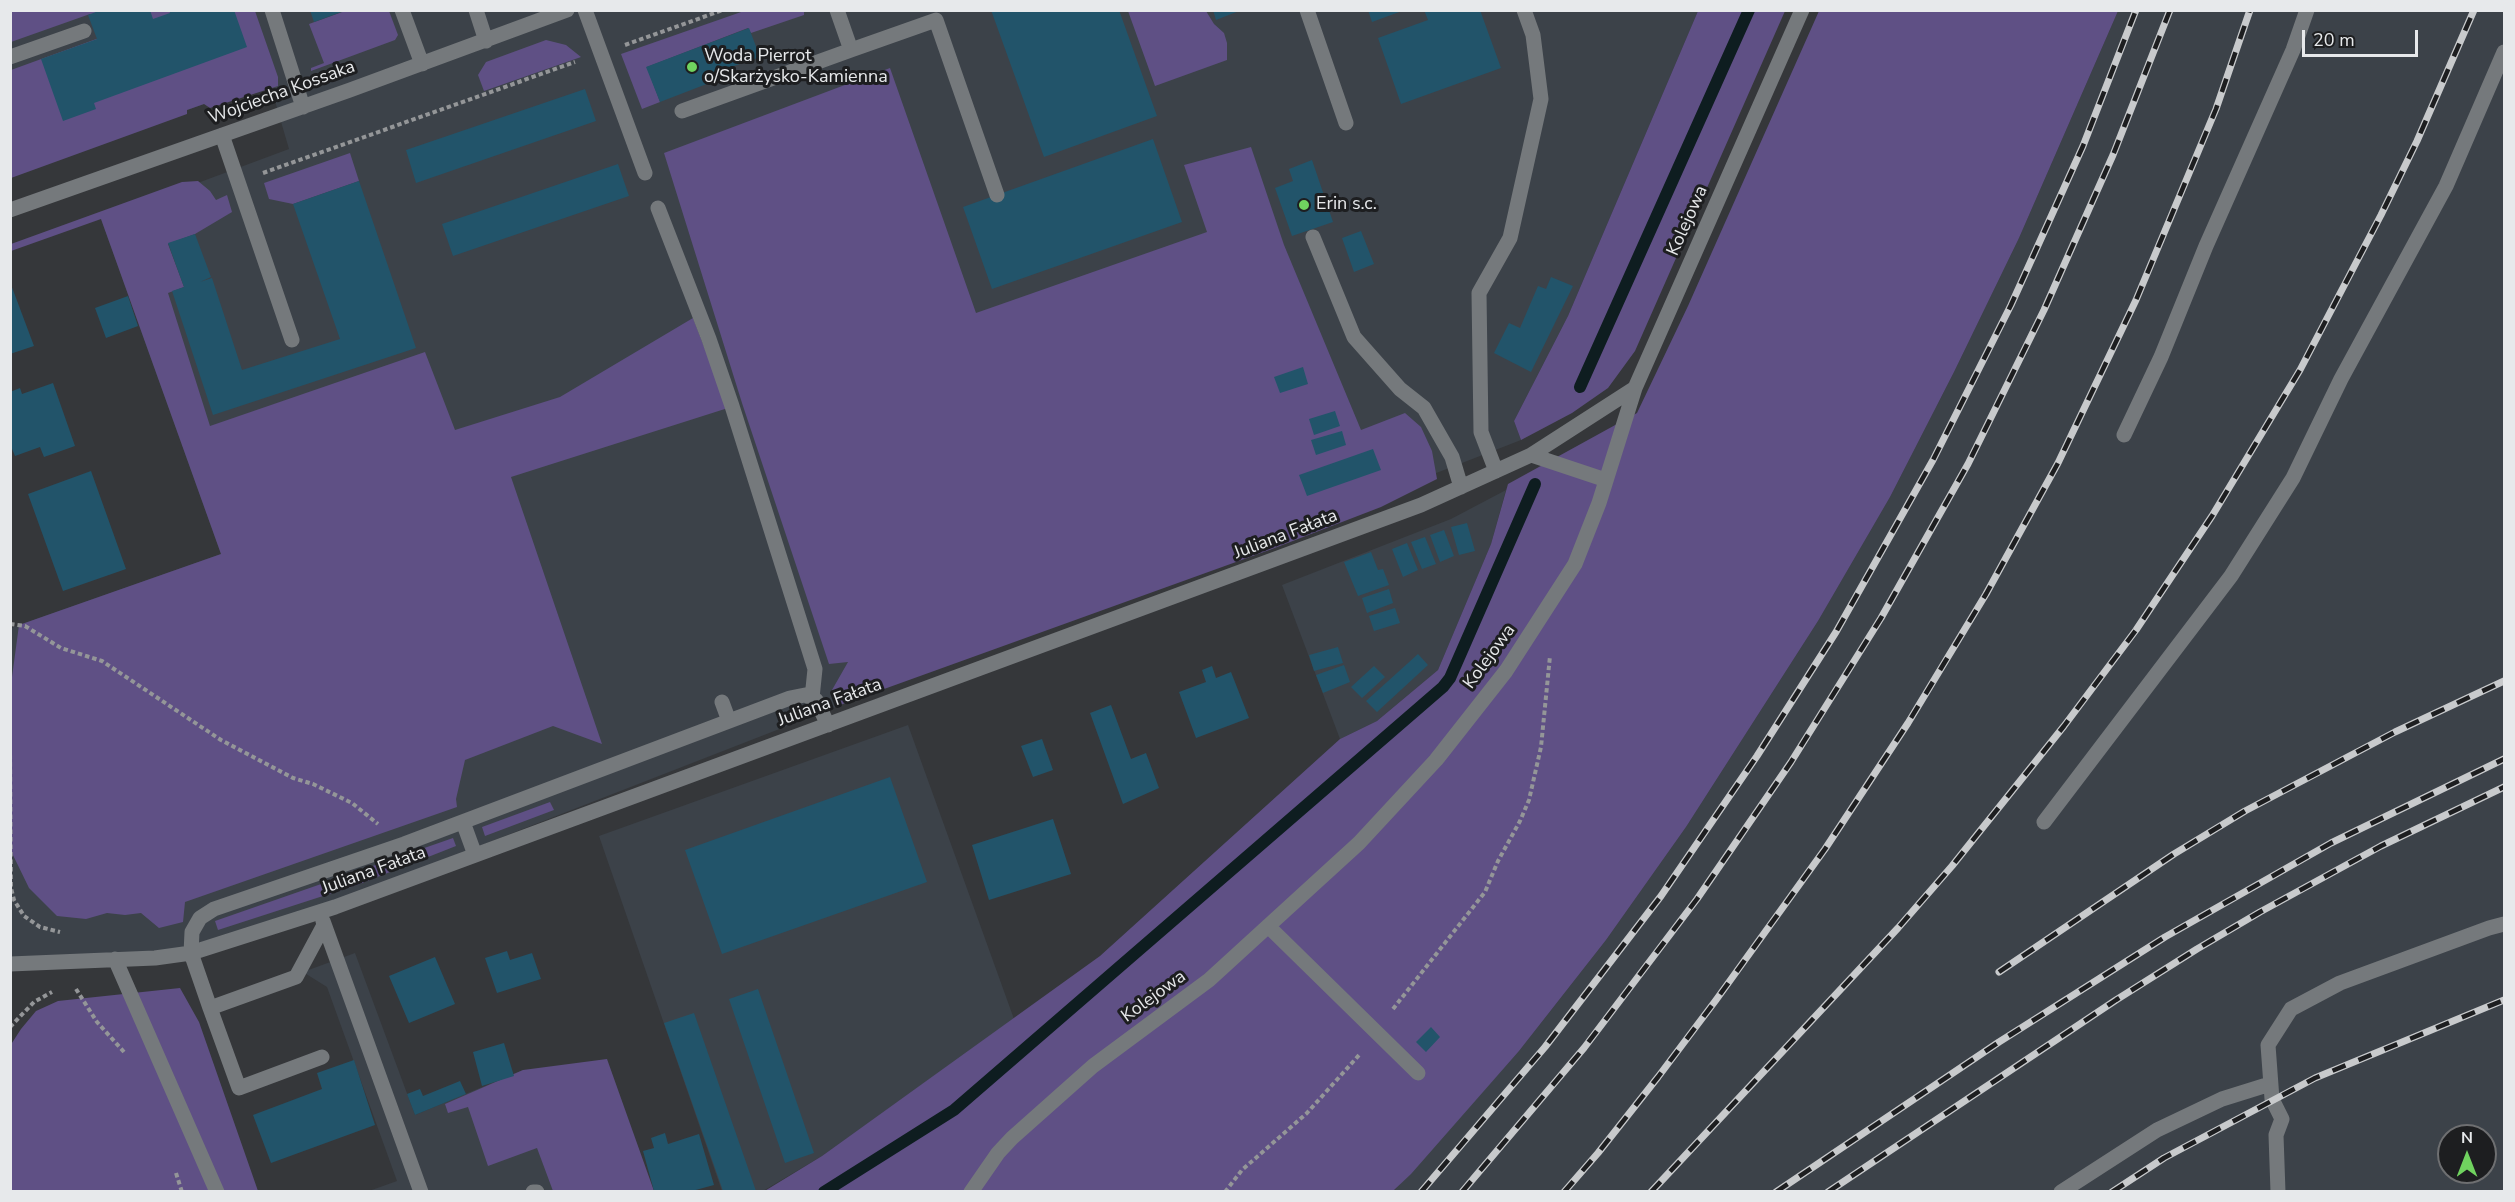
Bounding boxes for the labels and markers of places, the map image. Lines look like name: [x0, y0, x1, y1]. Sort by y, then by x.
place label: Woda Pierrot o/Skarżysko-Kamienna: [704, 46, 888, 88]
marker: Woda Pierrot o/Skarżysko-Kamienna: [685, 60, 699, 74]
place label: Erin s.c.: [1316, 194, 1377, 216]
marker: Erin s.c.: [1297, 198, 1311, 212]

